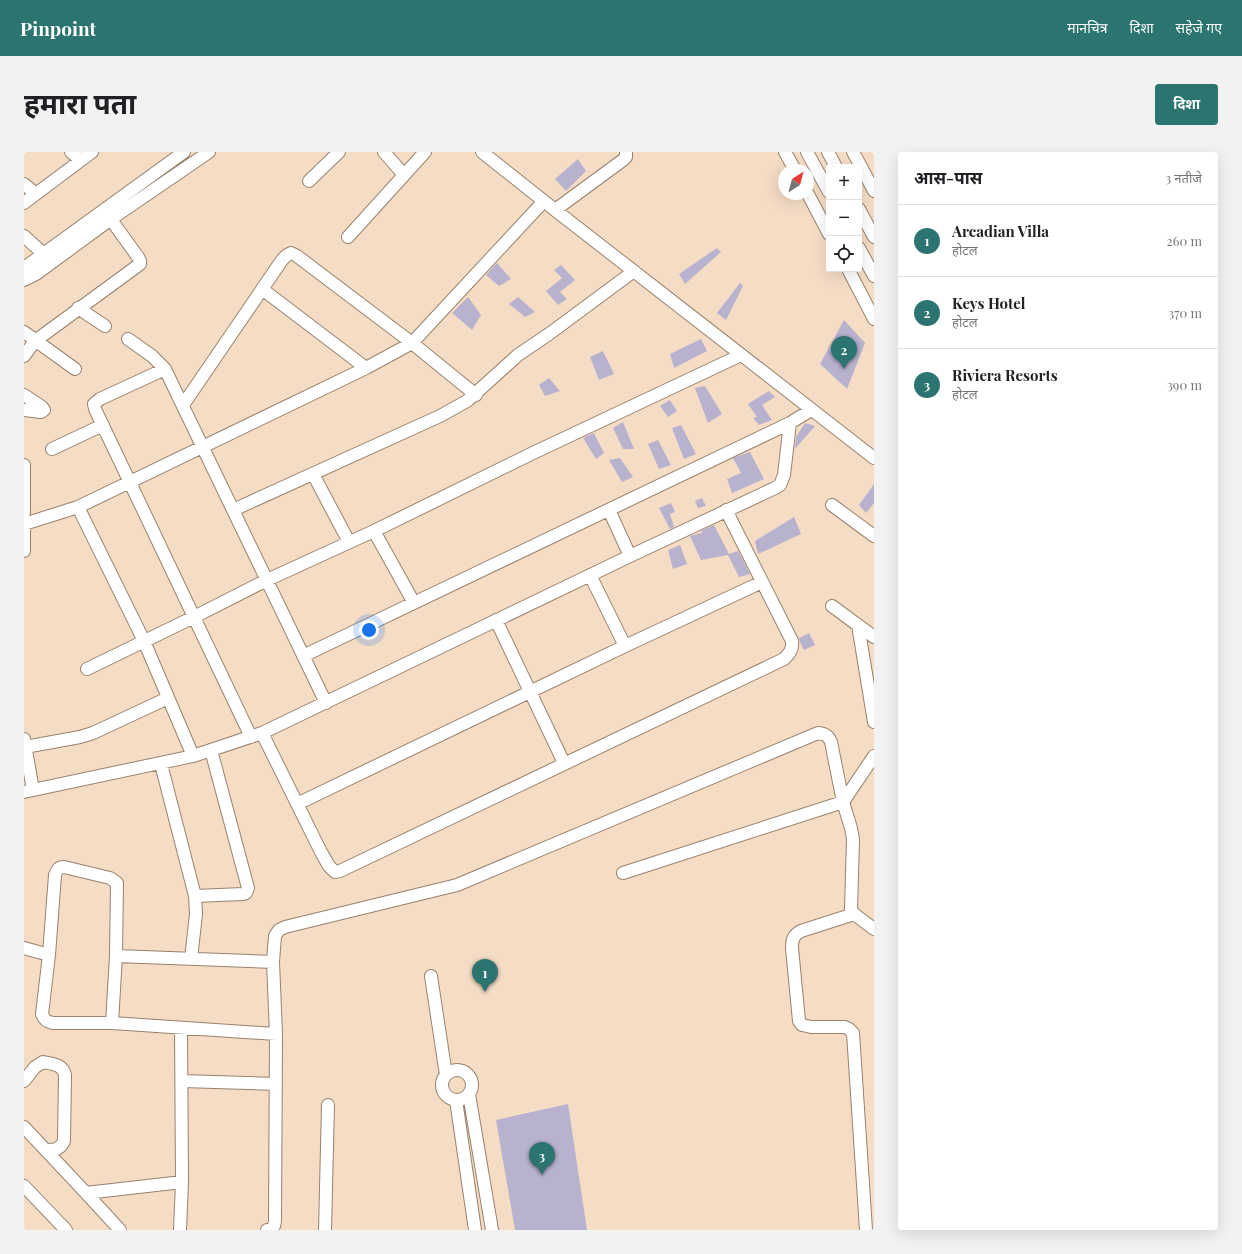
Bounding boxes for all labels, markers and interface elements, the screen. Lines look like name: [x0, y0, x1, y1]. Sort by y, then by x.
text: Pinpoint: [20, 15, 96, 41]
text: मानचित्र: [1067, 18, 1107, 37]
text: दिशा: [1129, 18, 1154, 37]
text: सहेजे गए: [1176, 18, 1222, 37]
text: हमारा पता: [24, 84, 136, 121]
button: दिशा: [1155, 84, 1218, 125]
north arrow: [778, 164, 814, 200]
map controls: [826, 164, 862, 272]
button: +: [826, 164, 862, 200]
text: आस-पास: [914, 166, 982, 188]
text: 3 नतीजे: [1165, 169, 1202, 186]
button: −: [826, 200, 862, 236]
text: Arcadian Villa: [952, 221, 1049, 241]
text: 1: [925, 232, 929, 249]
text: 260 m: [1166, 232, 1202, 249]
button: locate: [826, 236, 862, 272]
text: होटल: [952, 241, 978, 258]
text: Keys Hotel: [952, 293, 1026, 313]
text: 2: [924, 304, 930, 321]
text: 370 m: [1168, 304, 1202, 321]
text: होटल: [952, 313, 978, 330]
pin: 2: [831, 336, 857, 369]
text: Riviera Resorts: [952, 365, 1058, 385]
text: 3: [924, 376, 930, 393]
text: 390 m: [1167, 376, 1202, 393]
text: होटल: [952, 385, 978, 402]
your location: [359, 620, 379, 640]
pin: 1: [472, 959, 498, 992]
pin: 3: [529, 1142, 555, 1175]

